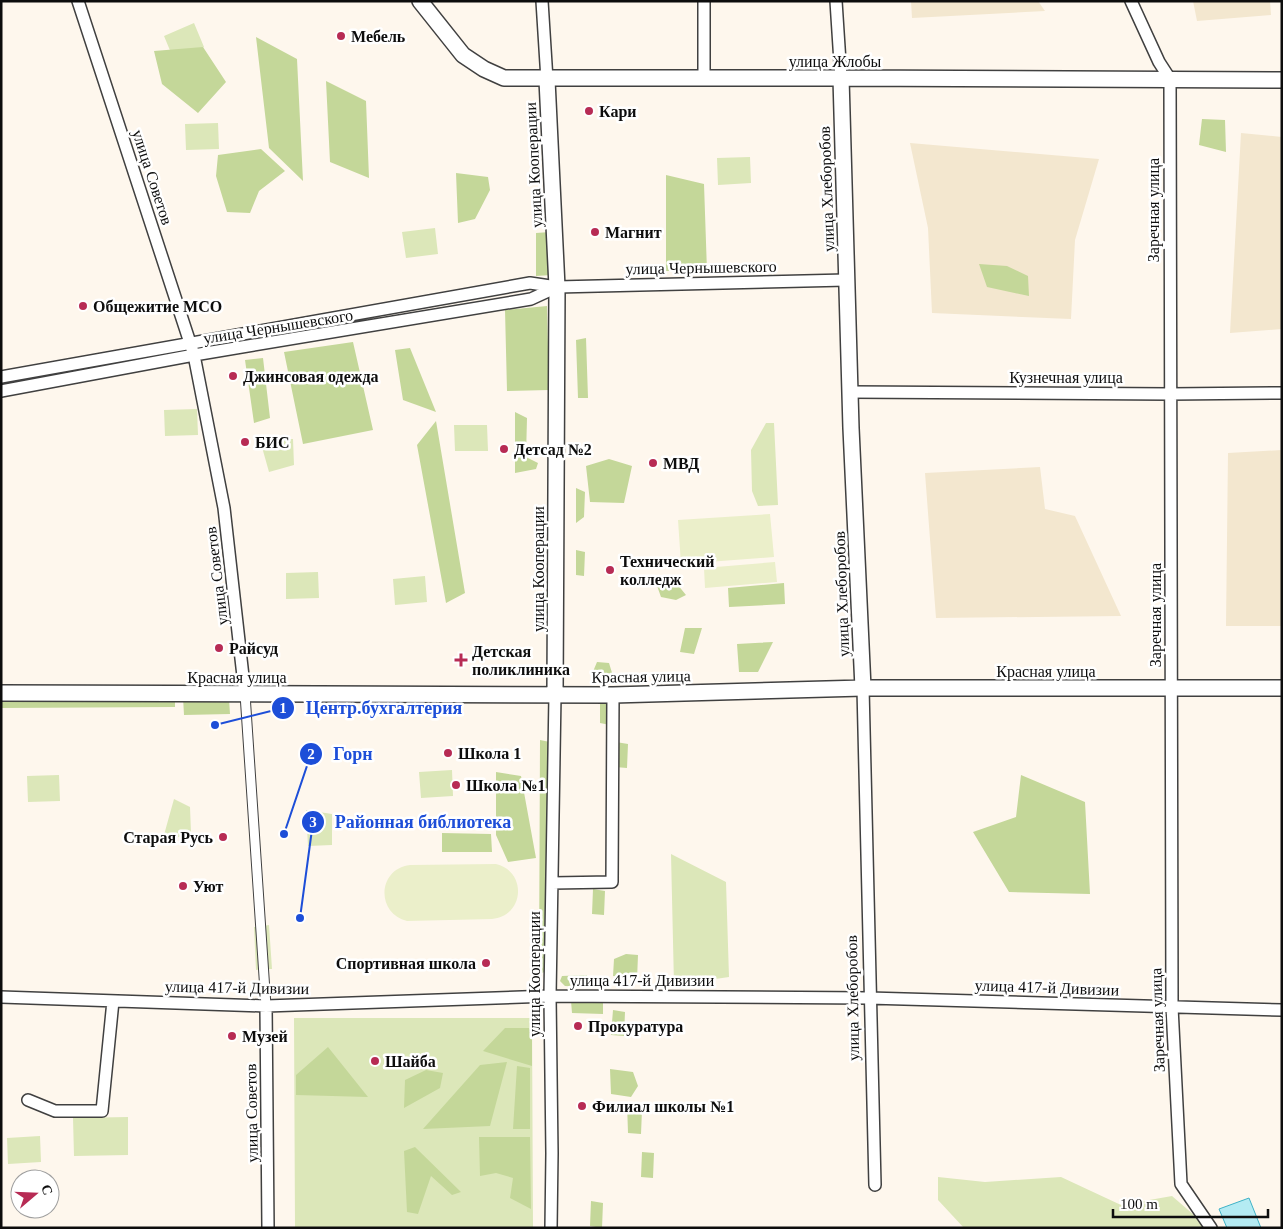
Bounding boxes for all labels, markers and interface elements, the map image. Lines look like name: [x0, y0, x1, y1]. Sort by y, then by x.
place label: Мебель: [351, 28, 406, 45]
marker: Мебель: [335, 30, 347, 42]
street label: улица Жлобы: [789, 53, 882, 71]
street label: улица Кооперации: [522, 101, 546, 228]
place label: Кари: [599, 103, 637, 121]
marker: Кари: [583, 105, 595, 117]
street label: улица Хлеборобов: [816, 125, 838, 252]
street label: улица Советов: [128, 127, 176, 228]
street label: Заречная улица: [1145, 158, 1163, 262]
place label: Магнит: [605, 224, 662, 241]
marker: Магнит: [589, 226, 601, 238]
street label: улица Чернышевского: [625, 258, 777, 278]
place label: Общежитие МСО: [93, 298, 222, 315]
marker: Общежитие МСО: [77, 300, 89, 312]
street label: улица Чернышевского: [202, 306, 354, 348]
place label: Джинсовая одежда: [243, 368, 378, 386]
street label: Кузнечная улица: [1009, 369, 1123, 387]
marker: Джинсовая одежда: [227, 370, 239, 382]
place label: БИС: [255, 434, 290, 451]
marker: БИС: [239, 436, 251, 448]
place label: Детсад №2: [514, 441, 592, 459]
marker: Детсад №2: [498, 443, 510, 455]
place label: МВД: [663, 455, 699, 473]
marker: МВД: [647, 457, 659, 469]
street label: улица Кооперации: [530, 506, 548, 632]
street label: улица Советов: [202, 525, 232, 626]
street label: улица Хлеборобов: [831, 530, 853, 657]
place label: Технический колледж: [620, 553, 714, 588]
street label: Заречная улица: [1147, 563, 1165, 667]
marker: Технический колледж: [604, 564, 616, 576]
place label: Райсуд: [229, 640, 278, 658]
marker: Райсуд: [213, 642, 225, 654]
place label: Детская поликлиника: [472, 643, 570, 678]
marker: Детская поликлиника: [454, 653, 468, 667]
street label: Красная улица: [996, 663, 1096, 681]
street label: Красная улица: [591, 667, 691, 687]
street label: Красная улица: [187, 669, 287, 687]
callout: Центр.бухгалтерия: [271, 692, 472, 725]
text: Центр.бухгалтерия: [306, 698, 463, 718]
text: 1: [279, 700, 287, 716]
callout: Горн: [298, 737, 383, 770]
text: Горн: [333, 744, 373, 764]
place label: Школа 1: [458, 745, 521, 762]
text: 2: [307, 746, 315, 762]
marker: Школа 1: [442, 747, 454, 759]
place label: Школа №1: [466, 777, 545, 794]
marker: Школа №1: [450, 779, 462, 791]
callout: Районная библиотека: [300, 806, 522, 839]
text: Районная библиотека: [335, 812, 511, 832]
text: 3: [309, 814, 317, 830]
place label: Старая Русь: [123, 829, 214, 847]
marker: Старая Русь: [217, 831, 229, 843]
place label: Уют: [193, 878, 223, 895]
marker: Уют: [177, 880, 189, 892]
street label: улица Кооперации: [526, 911, 544, 1037]
street label: улица Хлеборобов: [843, 934, 863, 1061]
place label: Спортивная школа: [336, 955, 476, 973]
marker: Спортивная школа: [480, 957, 492, 969]
street label: Заречная улица: [1147, 967, 1169, 1072]
street label: улица 417-й Дивизии: [570, 972, 715, 990]
street label: улица 417-й Дивизии: [974, 976, 1120, 1000]
street label: улица 417-й Дивизии: [165, 978, 310, 998]
place label: Прокуратура: [588, 1018, 683, 1036]
marker: Прокуратура: [572, 1020, 584, 1032]
place label: Музей: [242, 1028, 288, 1046]
marker: Музей: [226, 1030, 238, 1042]
place label: Шайба: [385, 1053, 436, 1070]
marker: Шайба: [369, 1055, 381, 1067]
street label: улица Советов: [242, 1063, 262, 1163]
place label: Филиал школы №1: [592, 1098, 734, 1115]
marker: Филиал школы №1: [576, 1100, 588, 1112]
north arrow: [10, 1169, 60, 1219]
text: С: [38, 1183, 56, 1197]
scale bar: [1113, 1186, 1268, 1218]
text: 100 m: [1120, 1196, 1158, 1212]

